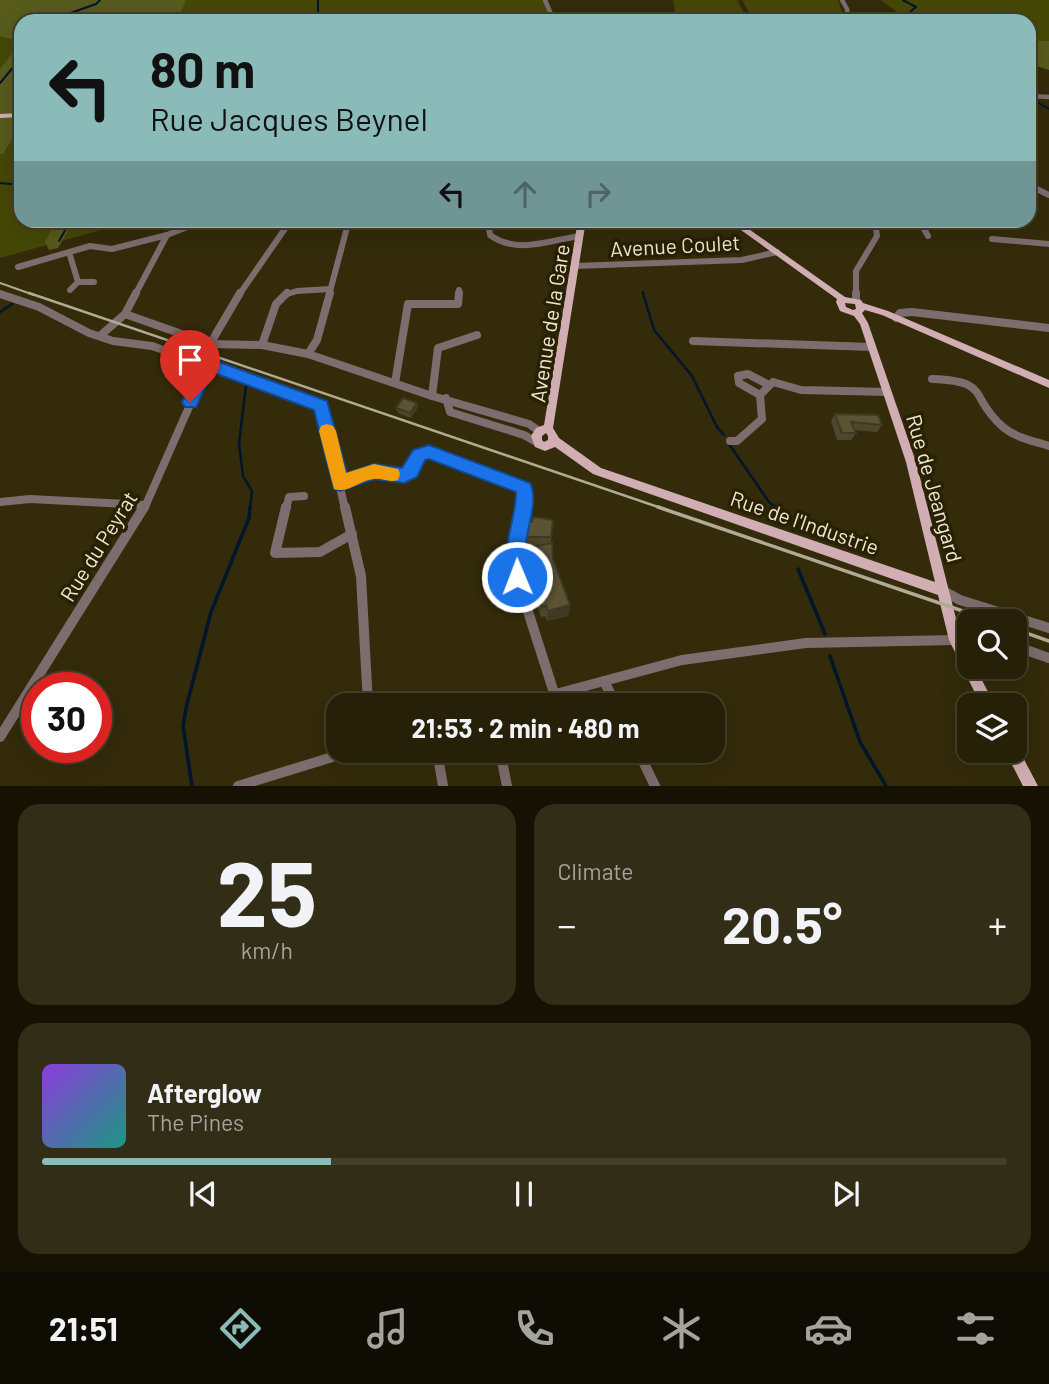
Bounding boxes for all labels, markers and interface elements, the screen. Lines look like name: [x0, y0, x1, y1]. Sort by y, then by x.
text: 80 m: [150, 39, 255, 98]
icon: left: [35, 42, 126, 133]
text: Rue Jacques Beynel: [150, 99, 428, 137]
icon: left: [433, 175, 471, 213]
icon: ahead: [506, 175, 544, 213]
icon: right: [579, 175, 617, 213]
street label: Avenue Coulet: [609, 229, 741, 261]
street label: Avenue de la Gare: [524, 242, 574, 404]
pin: [160, 330, 220, 402]
icon: arrive: [171, 341, 209, 379]
street label: Rue de Jeangard: [902, 411, 968, 565]
street label: Rue de l'Industrie: [728, 485, 882, 559]
street label: Rue du Peyrat: [54, 486, 142, 606]
position arrow: [480, 540, 554, 614]
map controls: [957, 609, 1027, 763]
button: search: [957, 609, 1027, 679]
speed limit sign: 30: [21, 672, 112, 763]
button: layers: [957, 693, 1027, 763]
text: 21:53 · 2 min · 480 m: [412, 712, 640, 743]
text: 25: [217, 836, 317, 945]
text: Climate: [558, 857, 634, 885]
text: 20.5°: [722, 892, 842, 954]
text: −: [558, 901, 577, 947]
text: +: [988, 901, 1007, 947]
text: km/h: [241, 936, 293, 964]
text: Afterglow: [147, 1077, 262, 1108]
text: The Pines: [147, 1108, 244, 1136]
icon: previous: [184, 1175, 222, 1213]
icon: pause: [505, 1175, 543, 1213]
icon: next: [827, 1175, 865, 1213]
icon: directions: [216, 1304, 265, 1353]
icon: music: [363, 1304, 412, 1353]
icon: phone: [510, 1304, 559, 1353]
icon: climate: [657, 1304, 706, 1353]
icon: car: [804, 1304, 853, 1353]
icon: filters: [951, 1304, 1000, 1353]
text: 21:51: [49, 1309, 118, 1347]

